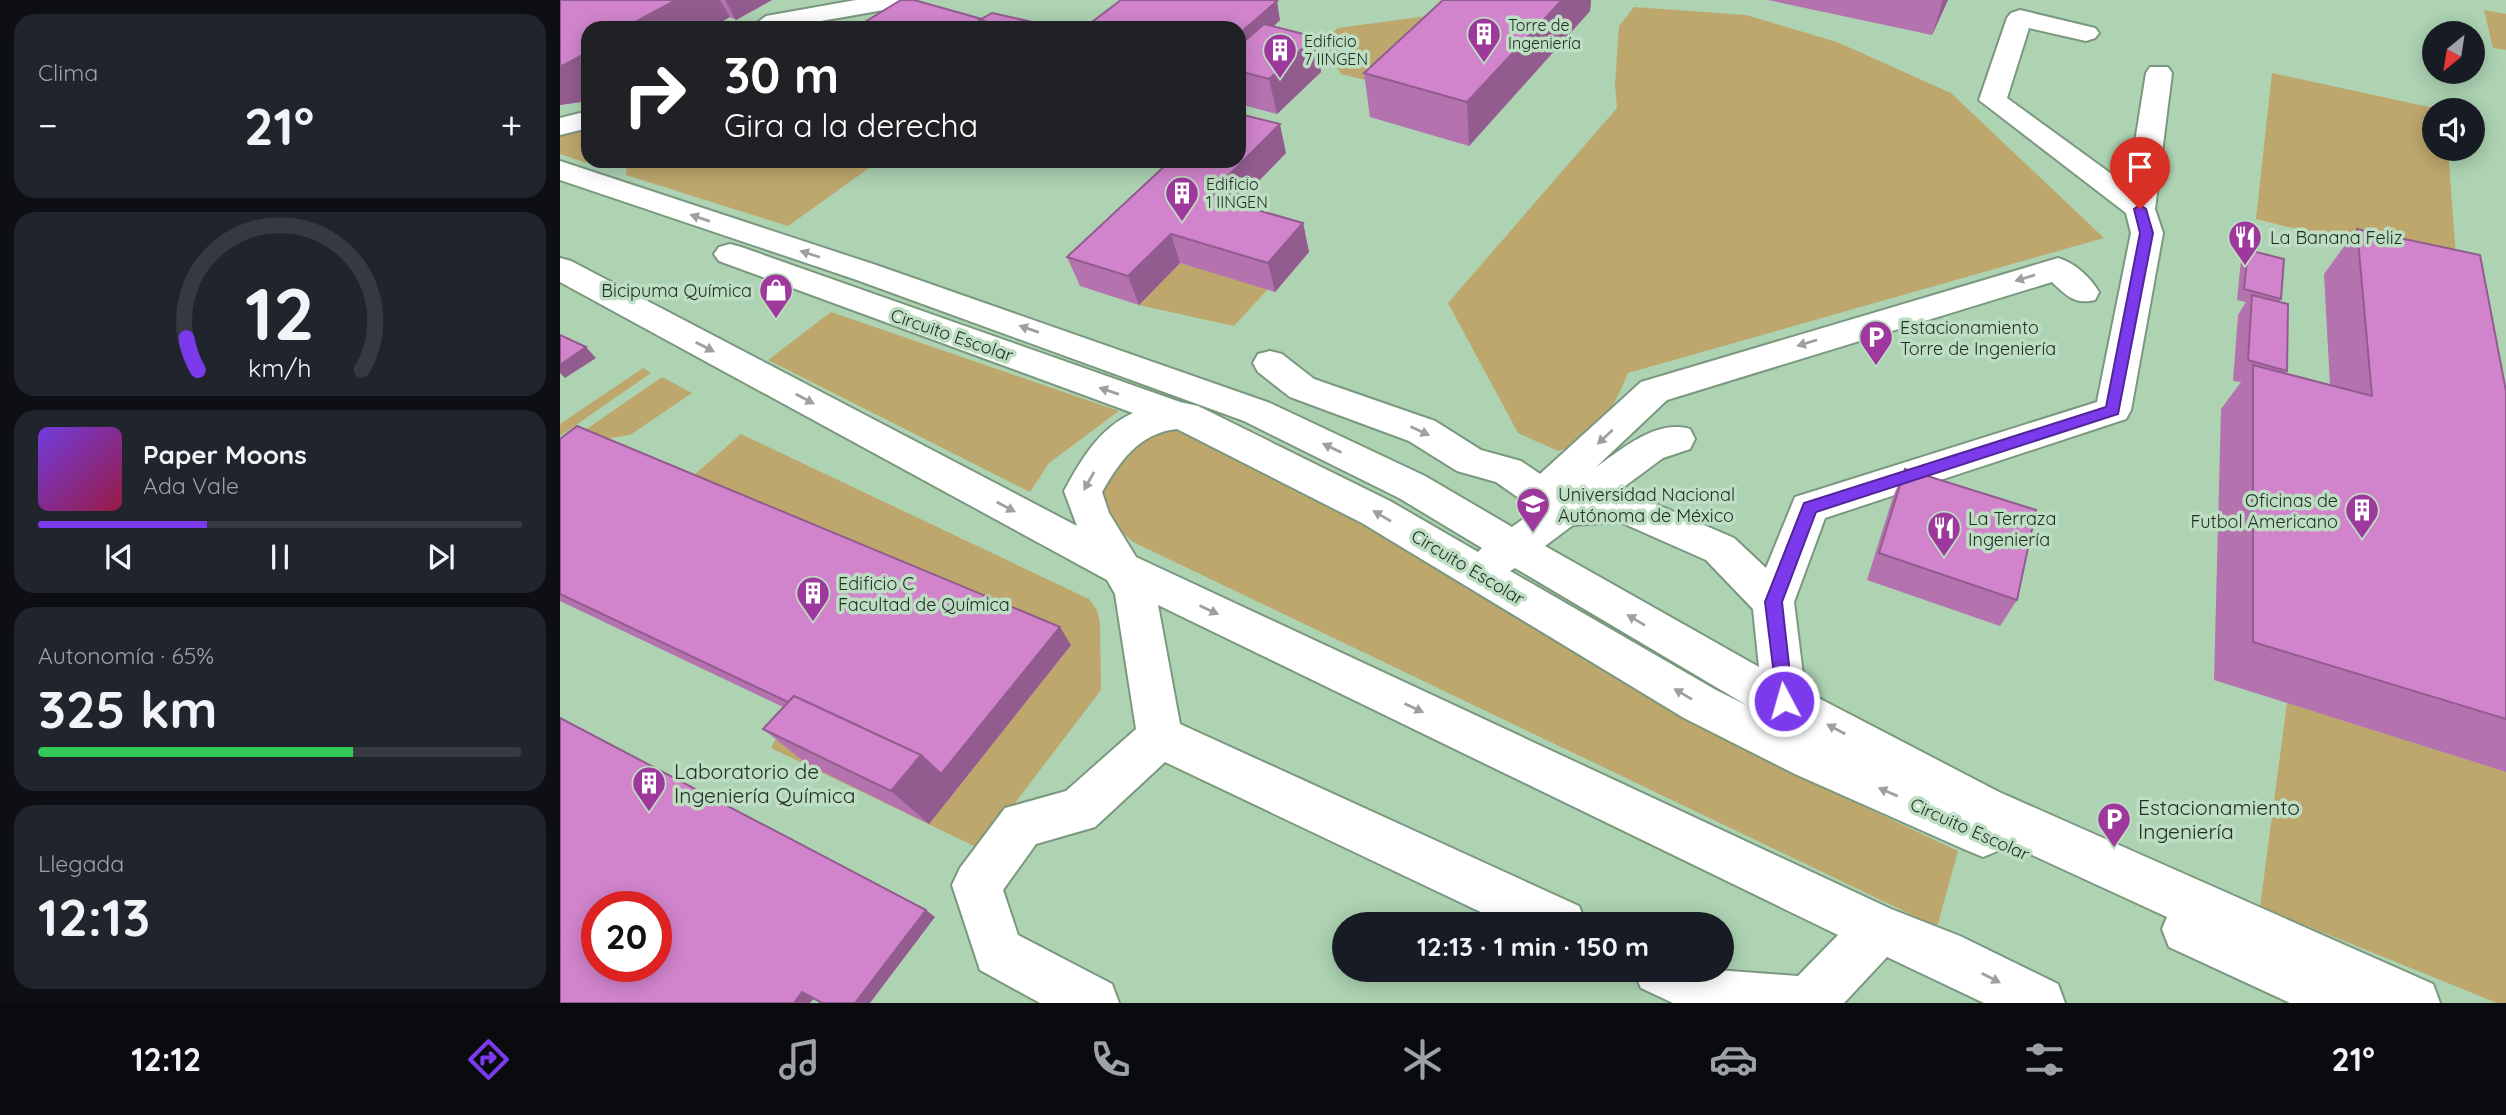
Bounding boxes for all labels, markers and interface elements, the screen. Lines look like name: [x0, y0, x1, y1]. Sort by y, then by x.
building icon: Torre de Ingeniería: [1465, 15, 1503, 64]
place label: Torre de Ingeniería: [1508, 15, 1581, 53]
north arrow: [2422, 21, 2485, 84]
map controls: [2422, 21, 2485, 161]
building icon: Edificio 7 IINGEN: [1261, 31, 1299, 80]
place label: Edificio 7 IINGEN: [1304, 31, 1368, 69]
text: 30 m: [724, 44, 839, 105]
icon: right: [609, 49, 700, 140]
text: Clima: [38, 58, 98, 87]
text: 21°: [244, 93, 314, 158]
button: sound: [2422, 98, 2485, 161]
text: −: [38, 101, 58, 149]
text: +: [501, 101, 522, 149]
text: Gira a la derecha: [724, 105, 978, 145]
pin: [2110, 137, 2170, 209]
icon: arrive: [2121, 148, 2159, 186]
building icon: Edificio 1 IINGEN: [1163, 174, 1201, 223]
place label: Edificio 1 IINGEN: [1206, 174, 1268, 212]
one-way arrow: [690, 212, 711, 222]
restaurant icon: La Banana Feliz: [2226, 218, 2264, 267]
place label: La Banana Feliz: [2270, 226, 2402, 249]
one-way arrow: [799, 248, 820, 259]
text: 12: [245, 267, 315, 358]
shop icon: Bicipuma Química: [757, 271, 795, 320]
one-way arrow: [2014, 274, 2035, 284]
place label: Bicipuma Química: [601, 279, 752, 302]
street label: Circuito Escolar: [888, 303, 1016, 367]
place label: Estacionamiento Torre de Ingeniería: [1900, 316, 2056, 360]
parking icon: Estacionamiento Torre de Ingeniería: [1857, 318, 1895, 367]
one-way arrow: [1018, 324, 1039, 335]
one-way arrow: [1796, 338, 1817, 348]
one-way arrow: [695, 341, 715, 352]
text: km/h: [248, 351, 312, 382]
one-way arrow: [1098, 385, 1119, 396]
one-way arrow: [795, 394, 815, 405]
one-way arrow: [1410, 426, 1430, 437]
one-way arrow: [1597, 428, 1614, 444]
text: Paper Moons: [143, 438, 307, 471]
one-way arrow: [1321, 442, 1342, 453]
text: Ada Vale: [143, 471, 239, 500]
one-way arrow: [1084, 472, 1096, 492]
place label: Universidad Nacional Autónoma de México: [1558, 483, 1735, 527]
school or university icon: Universidad Nacional Autónoma de México: [1514, 485, 1552, 534]
place label: Oficinas de Futbol Americano: [2190, 489, 2338, 533]
building icon: Oficinas de Futbol Americano: [2343, 491, 2381, 540]
one-way arrow: [996, 501, 1016, 512]
place label: La Terraza Ingeniería: [1968, 507, 2056, 551]
restaurant icon: La Terraza Ingeniería: [1925, 509, 1963, 558]
one-way arrow: [1372, 510, 1391, 522]
street label: Circuito Escolar: [1407, 524, 1529, 610]
icon: previous: [100, 538, 138, 576]
icon: pause: [261, 538, 299, 576]
icon: next: [422, 538, 460, 576]
place label: Edificio C Facultad de Química: [838, 572, 1010, 616]
building icon: Edificio C Facultad de Química: [794, 574, 832, 623]
one-way arrow: [1198, 605, 1219, 616]
one-way arrow: [1627, 613, 1646, 626]
text: Autonomía · 65%: [38, 641, 214, 670]
position arrow: [1747, 664, 1821, 738]
text: 325 km: [38, 676, 218, 741]
one-way arrow: [1673, 688, 1692, 700]
one-way arrow: [1404, 702, 1424, 713]
one-way arrow: [1826, 723, 1845, 735]
place label: Laboratorio de Ingeniería Química: [674, 758, 855, 808]
building icon: Laboratorio de Ingeniería Química: [630, 764, 668, 813]
one-way arrow: [1877, 787, 1898, 798]
street label: Circuito Escolar: [1907, 792, 2033, 866]
place label: Estacionamiento Ingeniería: [2138, 794, 2300, 844]
parking icon: Estacionamiento Ingeniería: [2095, 800, 2133, 849]
text: Llegada: [38, 849, 124, 878]
text: 12:13: [38, 884, 150, 949]
speed limit sign: 20: [581, 891, 672, 982]
text: 12:13 · 1 min · 150 m: [1417, 930, 1649, 963]
one-way arrow: [1981, 972, 2001, 984]
icon: directions: [464, 1035, 513, 1084]
icon: music: [775, 1035, 824, 1084]
icon: phone: [1086, 1035, 1135, 1084]
icon: climate: [1398, 1035, 1447, 1084]
icon: car: [1709, 1035, 1758, 1084]
icon: filters: [2020, 1035, 2069, 1084]
text: 12:12: [131, 1039, 201, 1079]
text: 21°: [2332, 1039, 2375, 1079]

